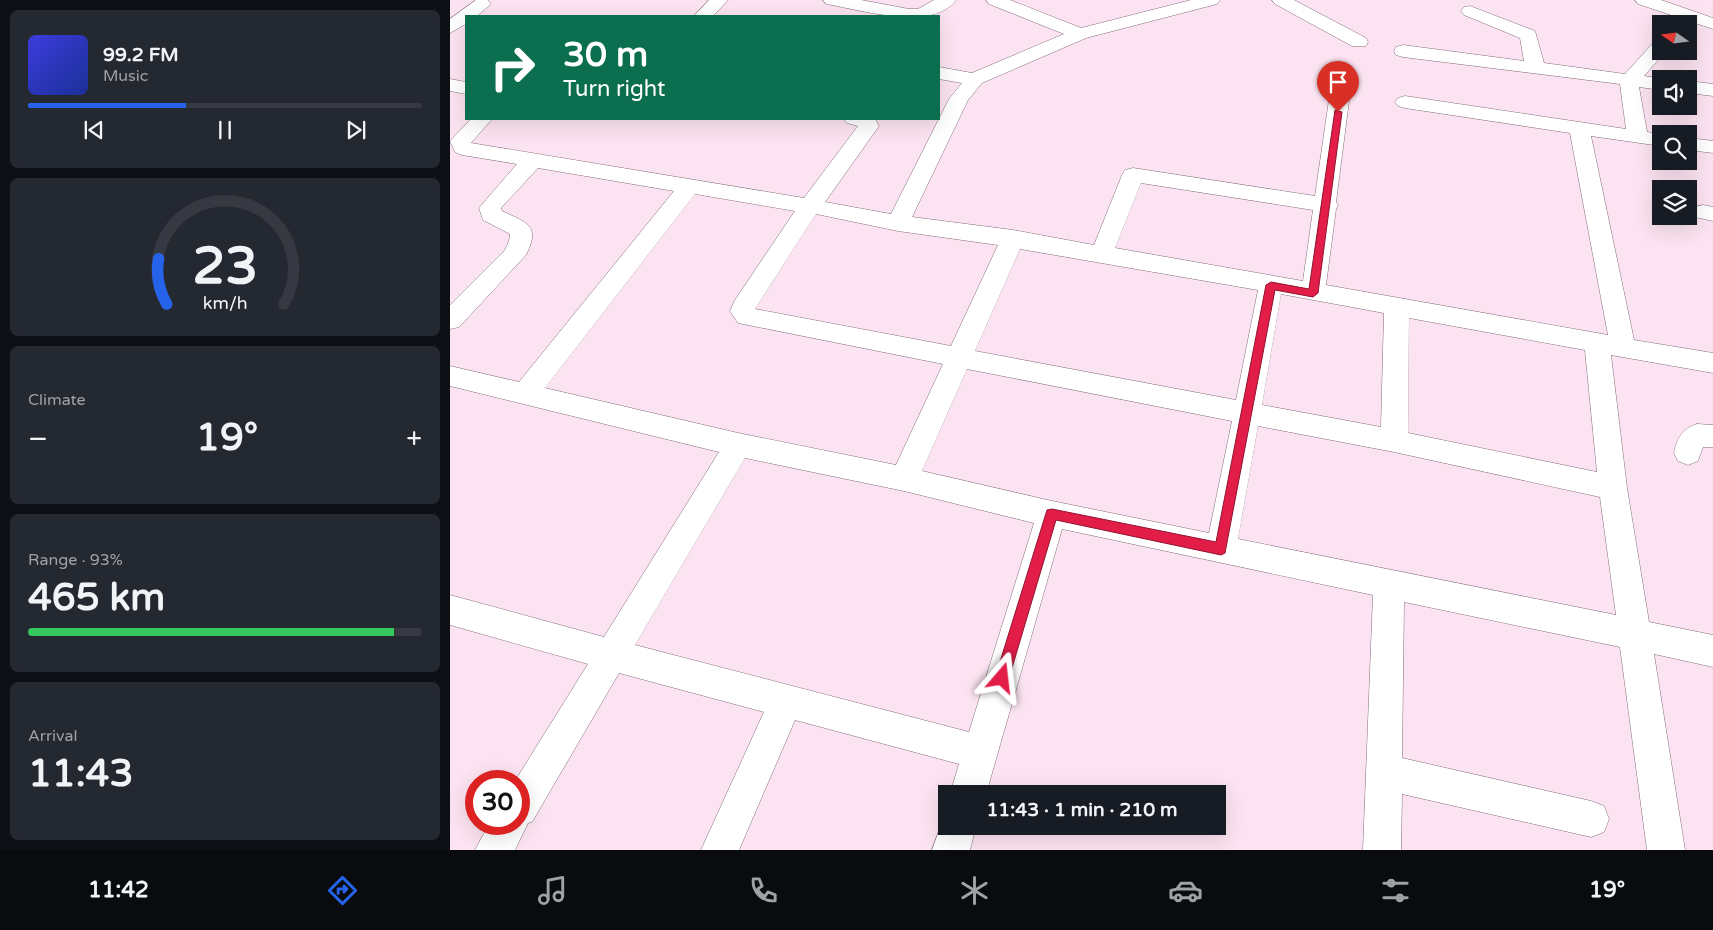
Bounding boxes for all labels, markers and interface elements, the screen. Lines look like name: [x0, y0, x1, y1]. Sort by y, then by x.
north arrow: [1652, 15, 1698, 60]
map controls: [1652, 15, 1697, 225]
text: 30 m: [563, 34, 648, 76]
icon: right: [480, 35, 545, 100]
text: 99.2 FM: [103, 44, 179, 66]
pin: [1317, 61, 1359, 112]
text: Music: [103, 66, 148, 86]
icon: arrive: [1324, 68, 1352, 96]
button: sound: [1652, 70, 1697, 115]
text: Turn right: [563, 76, 665, 102]
icon: previous: [80, 116, 108, 144]
icon: pause: [211, 116, 239, 144]
icon: next: [342, 116, 370, 144]
button: search: [1652, 125, 1697, 170]
button: layers: [1652, 180, 1697, 225]
text: 23: [192, 235, 258, 298]
text: km/h: [203, 293, 247, 314]
text: Climate: [28, 390, 86, 410]
text: 19°: [196, 415, 258, 461]
text: −: [28, 422, 48, 456]
text: +: [406, 422, 422, 456]
text: Range · 93%: [28, 550, 123, 570]
text: 465 km: [28, 575, 165, 621]
position arrow: [975, 651, 1027, 703]
text: Arrival: [28, 726, 77, 746]
text: 11:43: [28, 751, 133, 797]
speed limit sign: 30: [465, 770, 530, 835]
text: 11:43 · 1 min · 210 m: [986, 799, 1178, 821]
icon: directions: [325, 873, 360, 908]
icon: music: [535, 873, 570, 908]
icon: phone: [746, 873, 781, 908]
icon: climate: [957, 873, 992, 908]
icon: car: [1168, 873, 1203, 908]
icon: filters: [1378, 873, 1413, 908]
text: 11:42: [88, 877, 149, 903]
text: 19°: [1589, 877, 1625, 903]

